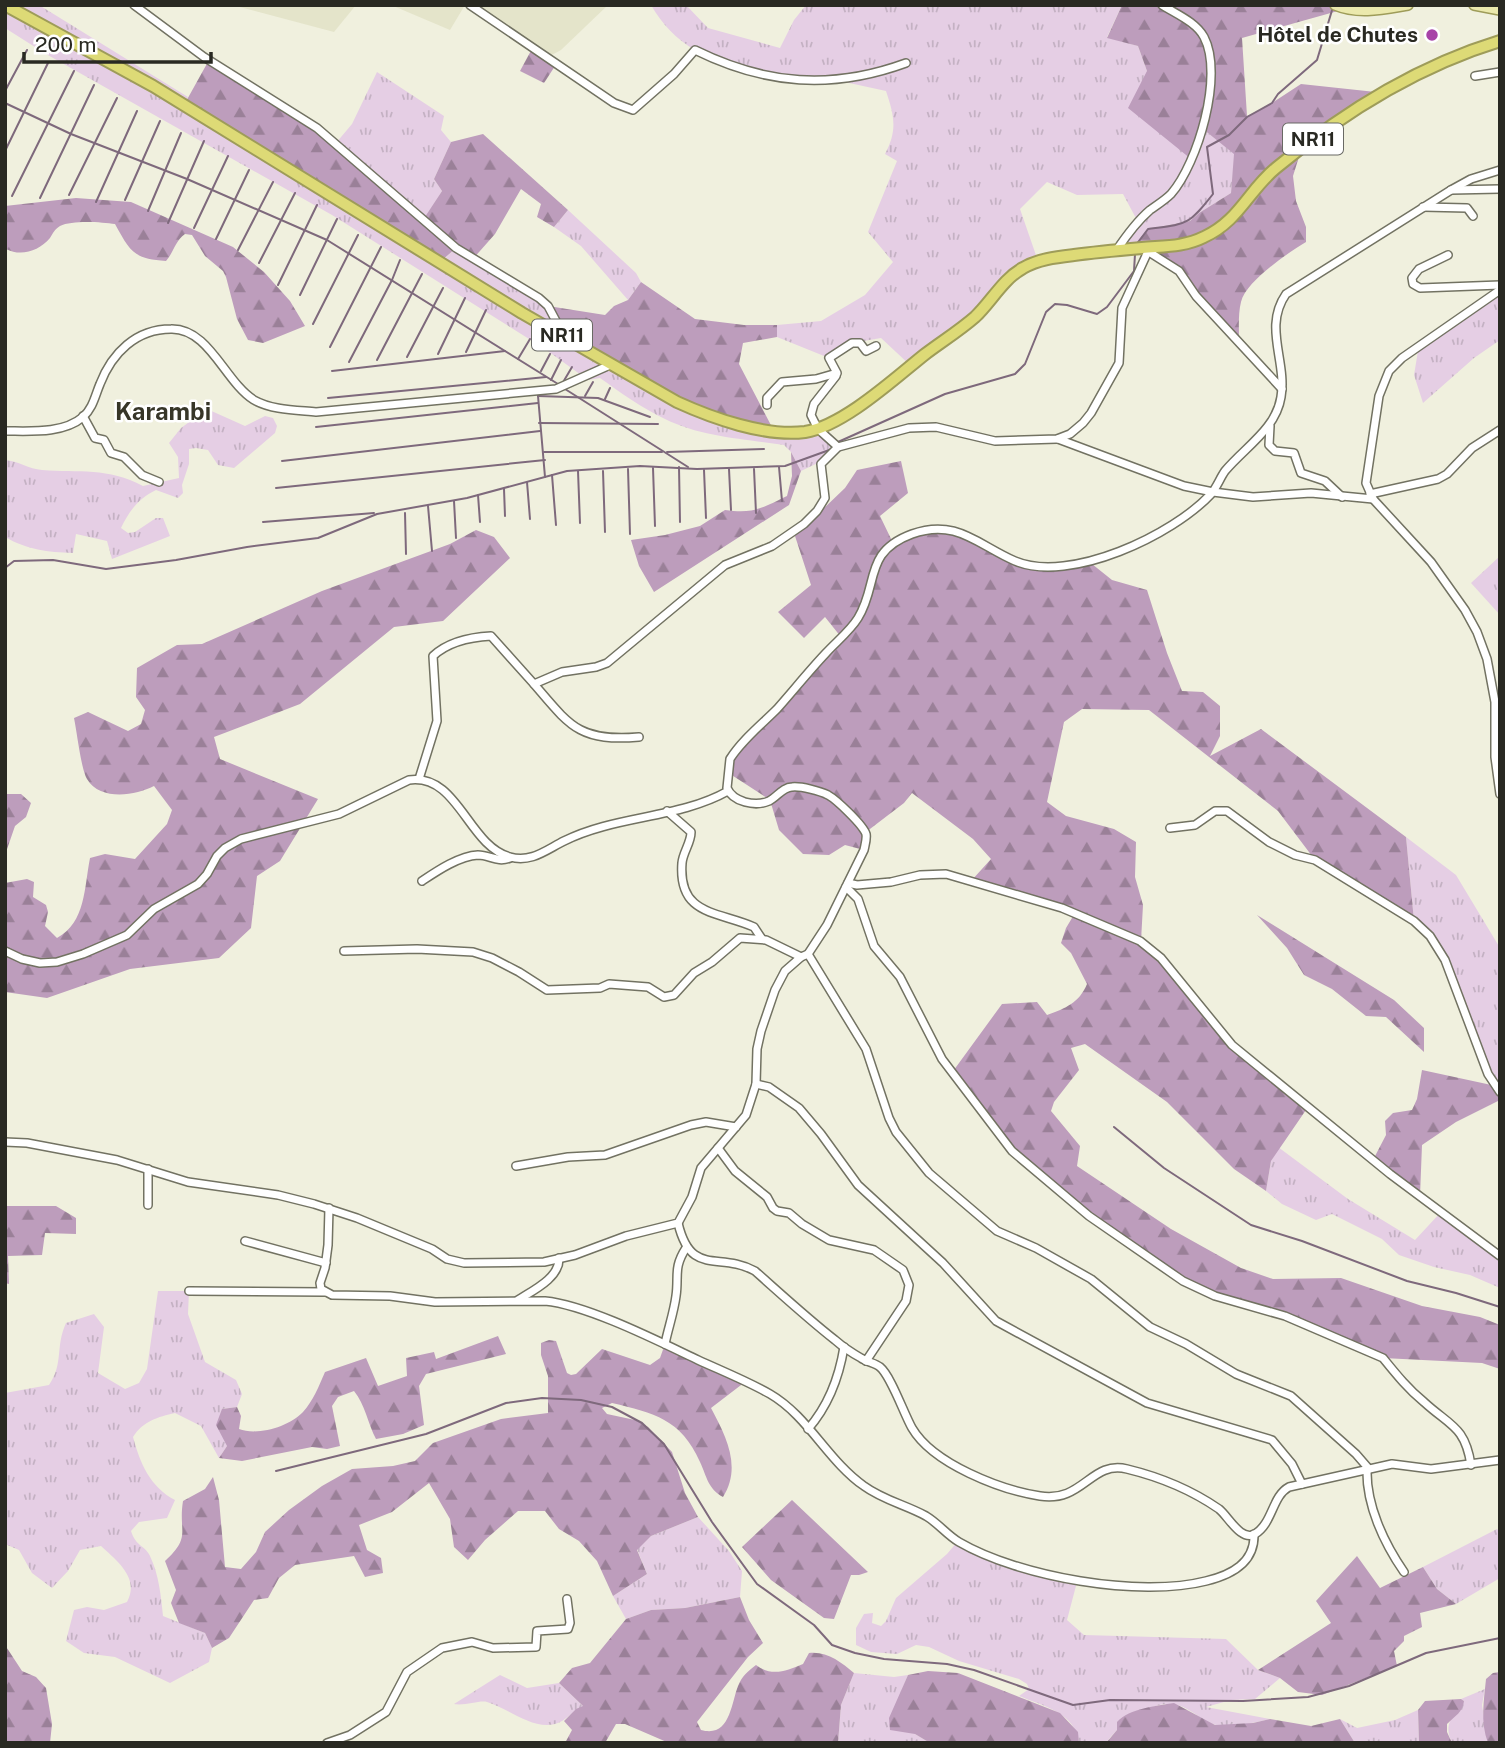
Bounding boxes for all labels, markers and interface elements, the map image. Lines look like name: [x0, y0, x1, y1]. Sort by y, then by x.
scale bar: [24, 21, 212, 65]
place label: Hôtel de Chutes: [1257, 22, 1418, 47]
marker: Hôtel de Chutes: [1424, 27, 1440, 43]
text: 200 m: [35, 32, 96, 57]
road number: NR11: [1283, 124, 1343, 154]
road number: NR11: [532, 320, 592, 350]
district label: Karambi: [115, 397, 211, 425]

